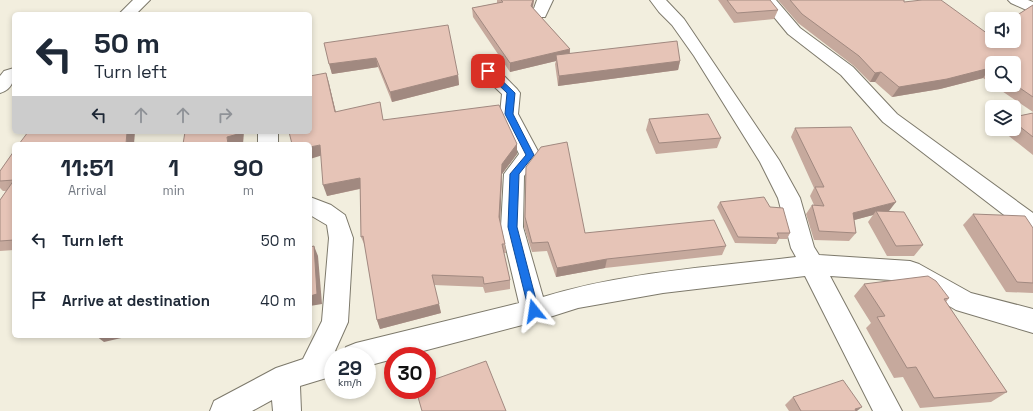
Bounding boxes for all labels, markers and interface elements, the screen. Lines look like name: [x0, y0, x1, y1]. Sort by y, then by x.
map controls: [985, 12, 1021, 136]
button: sound: [985, 12, 1021, 48]
text: 50 m: [94, 25, 160, 61]
icon: left: [28, 28, 80, 80]
pin: [471, 54, 505, 88]
button: search: [985, 56, 1021, 92]
text: Turn left: [94, 60, 167, 83]
icon: arrive: [477, 60, 499, 82]
button: layers: [985, 100, 1021, 136]
icon: left: [88, 104, 110, 126]
icon: ahead: [130, 104, 152, 126]
icon: ahead: [172, 104, 194, 126]
icon: right: [214, 104, 236, 126]
text: 11:51: [60, 152, 114, 183]
text: 1: [168, 152, 179, 183]
text: 90: [233, 152, 264, 183]
text: Arrival: [68, 182, 107, 199]
text: min: [162, 182, 185, 199]
text: m: [243, 182, 254, 199]
icon: left: [28, 229, 50, 251]
text: Turn left: [62, 231, 124, 250]
text: 50 m: [261, 231, 296, 250]
icon: arrive: [28, 289, 50, 311]
position arrow: [513, 290, 555, 332]
text: Arrive at destination: [62, 291, 210, 310]
text: 40 m: [260, 291, 296, 310]
speed limit sign: 30: [384, 347, 436, 399]
text: 29: [338, 355, 362, 381]
text: km/h: [338, 376, 362, 389]

